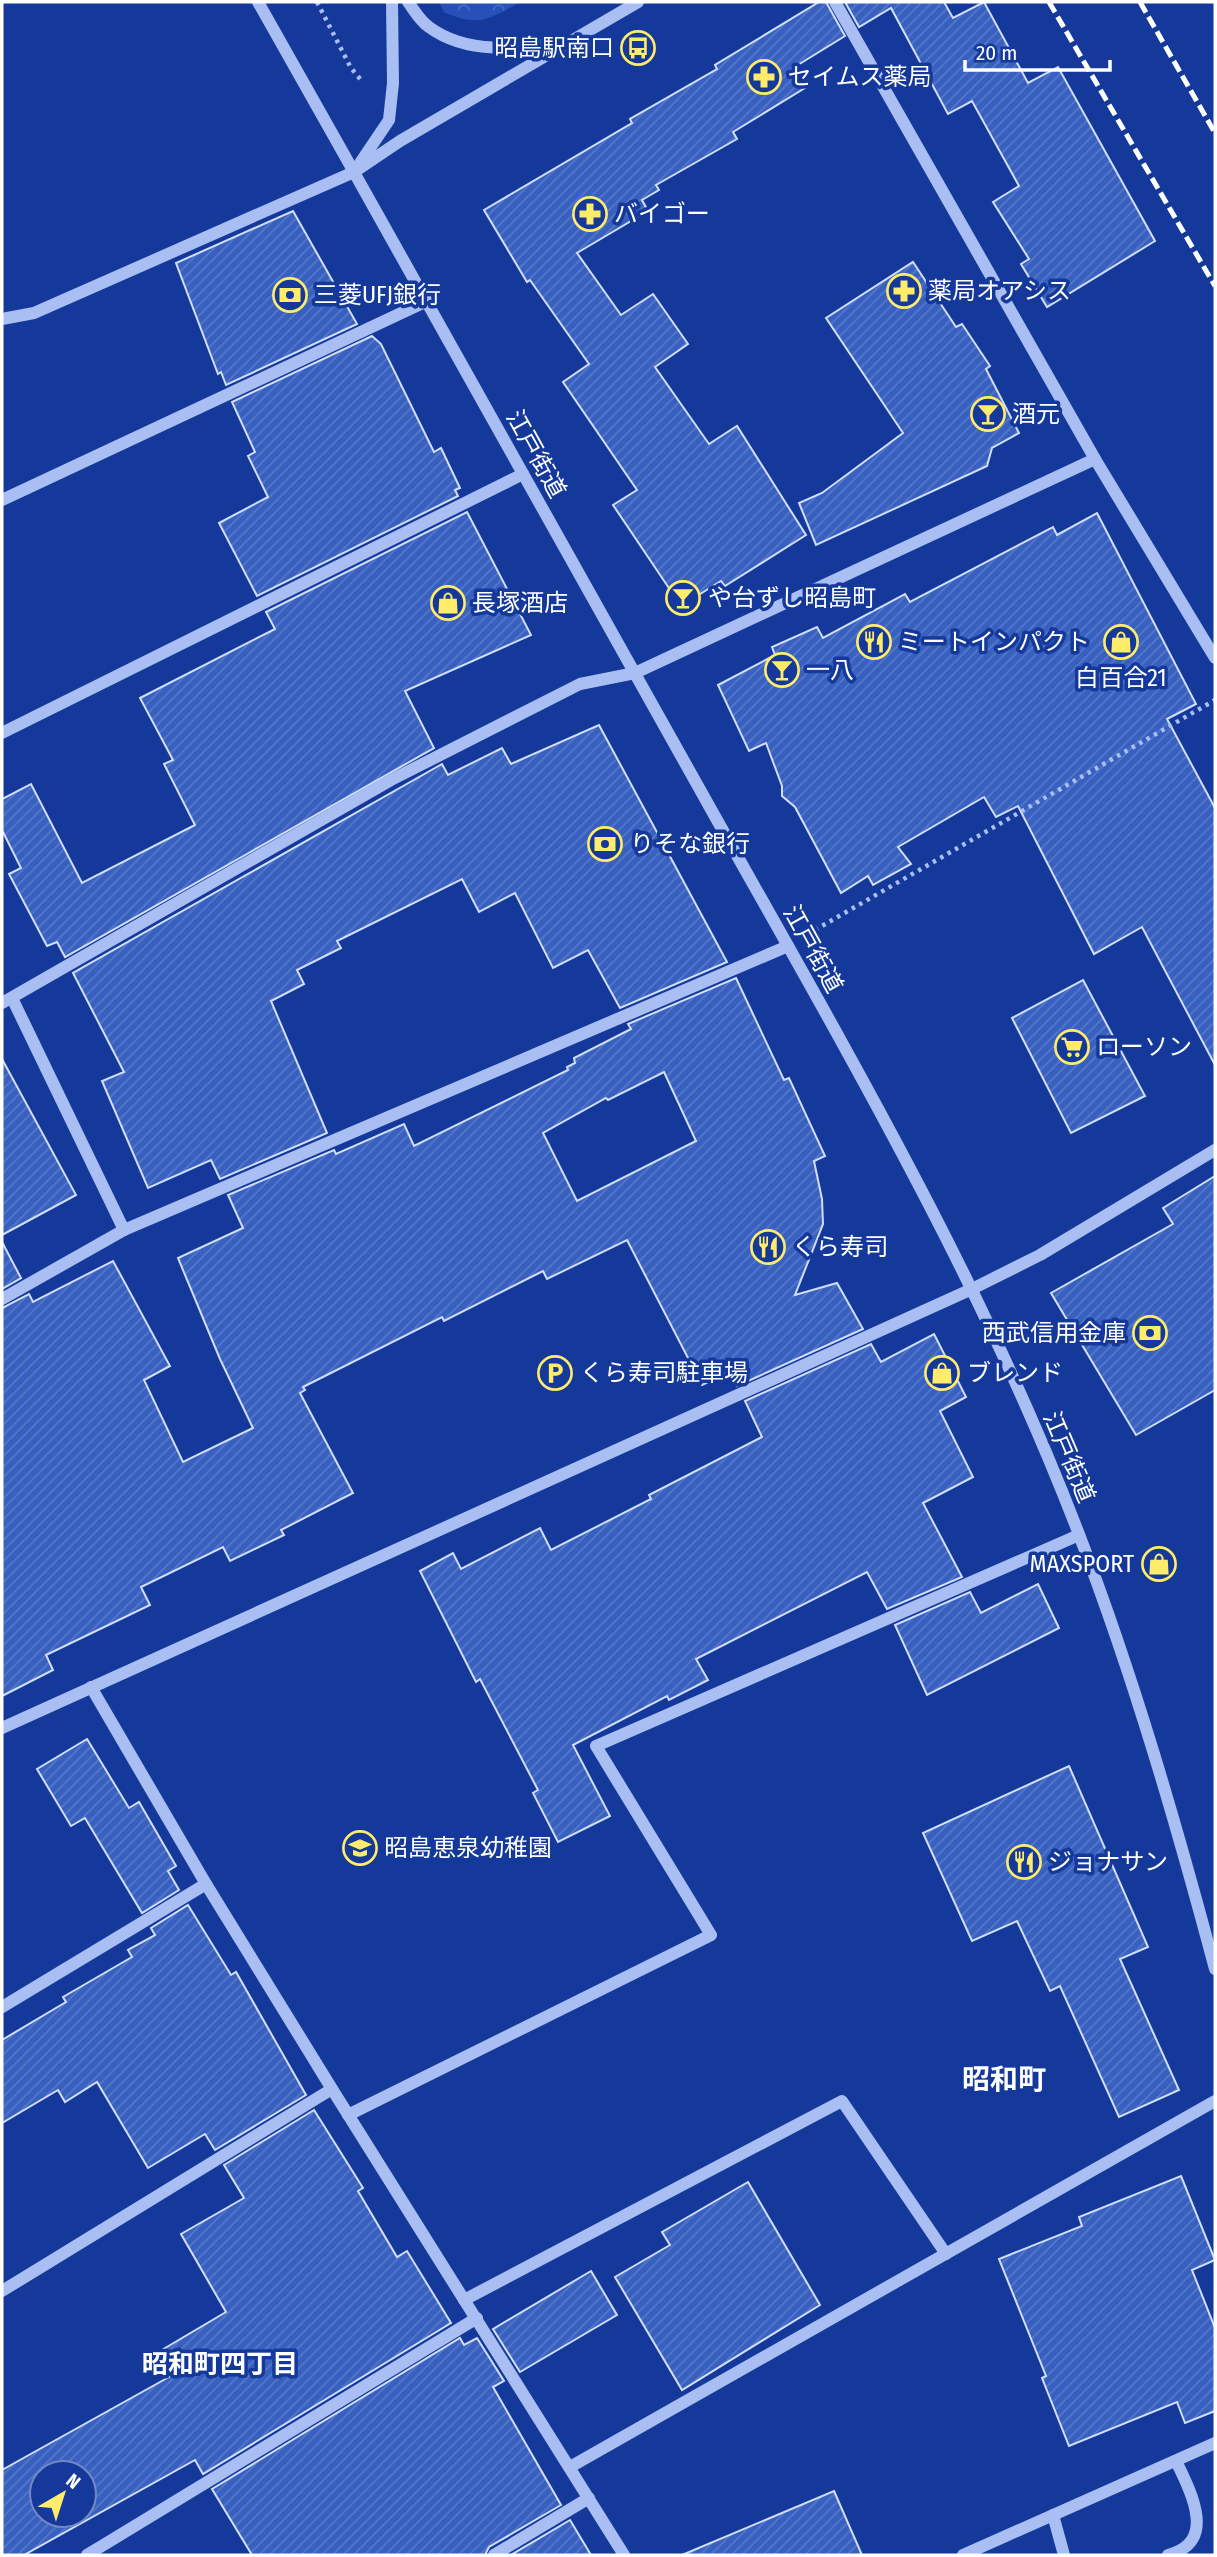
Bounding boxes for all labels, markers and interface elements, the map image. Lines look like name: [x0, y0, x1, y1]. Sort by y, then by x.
scale bar: [965, 28, 1110, 72]
bus stop icon: 昭島駅南口: [619, 29, 657, 67]
place label: 昭島駅南口: [494, 34, 614, 62]
text: 20 m: [976, 40, 1017, 66]
pharmacy icon: セイムス薬局: [745, 58, 783, 96]
place label: セイムス薬局: [788, 63, 932, 91]
pharmacy icon: バイゴー: [571, 195, 609, 233]
place label: バイゴー: [614, 200, 710, 228]
pharmacy icon: 薬局オアシス: [885, 272, 923, 310]
bank icon: 三菱UFJ銀行: [271, 276, 309, 314]
place label: 薬局オアシス: [928, 277, 1071, 305]
place label: 三菱UFJ銀行: [314, 281, 441, 309]
bar icon: 酒元: [969, 395, 1007, 433]
place label: 酒元: [1012, 400, 1060, 428]
street label: 江戸街道: [500, 405, 572, 503]
bar icon: や台ずし昭島町: [664, 579, 702, 617]
shop icon: 長塚酒店: [429, 584, 467, 622]
place label: や台ずし昭島町: [708, 584, 876, 612]
place label: 長塚酒店: [472, 589, 568, 617]
restaurant icon: ミートインパクト: [855, 623, 893, 661]
shop icon: 白百合21: [1102, 623, 1140, 661]
place label: ミートインパクト: [898, 628, 1090, 656]
bar icon: 一八: [763, 651, 801, 689]
place label: 一八: [806, 656, 854, 684]
place label: 白百合21: [1075, 664, 1167, 692]
bank icon: りそな銀行: [586, 825, 624, 863]
place label: りそな銀行: [630, 830, 750, 858]
street label: 江戸街道: [777, 900, 849, 998]
supermarket icon: ローソン: [1053, 1028, 1091, 1066]
place label: ローソン: [1096, 1033, 1192, 1061]
restaurant icon: くら寿司: [749, 1228, 787, 1266]
place label: くら寿司: [792, 1233, 888, 1261]
bank icon: 西武信用金庫: [1131, 1314, 1169, 1352]
place label: 西武信用金庫: [982, 1319, 1126, 1347]
parking icon: くら寿司駐車場: [536, 1354, 574, 1392]
shop icon: ブレンド: [923, 1354, 961, 1392]
place label: くら寿司駐車場: [580, 1359, 748, 1387]
place label: ブレンド: [967, 1359, 1063, 1387]
street label: 江戸街道: [1037, 1407, 1101, 1507]
shop icon: MAXSPORT: [1140, 1545, 1178, 1583]
place label: MAXSPORT: [1030, 1550, 1134, 1578]
school or university icon: 昭島恵泉幼稚園: [341, 1829, 379, 1867]
place label: 昭島恵泉幼稚園: [384, 1834, 552, 1862]
restaurant icon: ジョナサン: [1005, 1843, 1043, 1881]
place label: ジョナサン: [1048, 1848, 1168, 1876]
district label: 昭和町: [962, 2063, 1046, 2096]
district label: 昭和町四丁目: [142, 2349, 298, 2380]
north arrow: [28, 2459, 98, 2529]
text: N: [62, 2469, 85, 2494]

